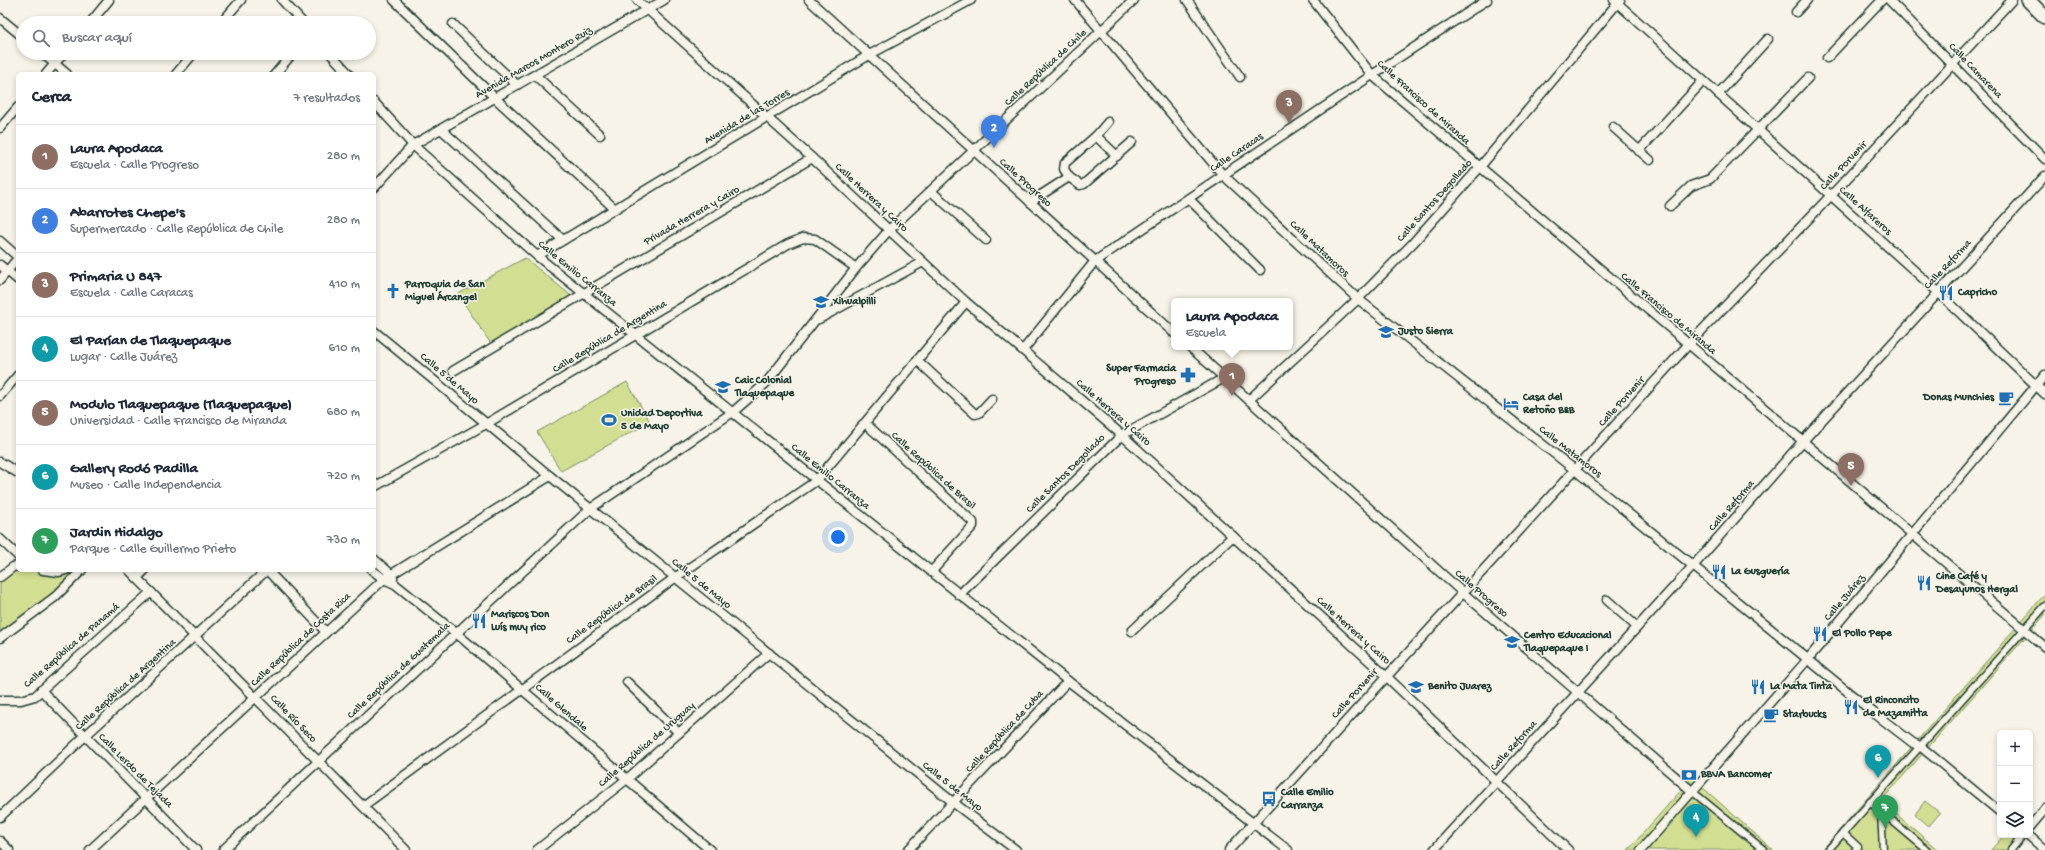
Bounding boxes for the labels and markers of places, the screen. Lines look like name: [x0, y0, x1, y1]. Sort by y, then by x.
pin: 3: [1276, 90, 1302, 123]
pin: 2: [981, 115, 1007, 148]
place label: Parroquia de San Miguel Árcangel: [404, 279, 485, 305]
church icon: Parroquia de San Miguel Árcangel: [384, 282, 402, 300]
restaurant icon: Capricho: [1937, 284, 1955, 302]
place label: Capricho: [1957, 287, 1997, 299]
school or university icon: Xihualpilli: [812, 293, 830, 311]
place label: Xihualpilli: [832, 296, 876, 308]
school or university icon: Justo Sierra: [1377, 323, 1395, 341]
place label: Justo Sierra: [1397, 325, 1454, 338]
place label: Super Farmacia Progreso: [1106, 363, 1177, 389]
pin: 1: [1219, 363, 1245, 396]
pharmacy icon: Super Farmacia Progreso: [1179, 366, 1197, 384]
place label: Caic Colonial Tlaquepaque: [734, 375, 795, 401]
school or university icon: Caic Colonial Tlaquepaque: [714, 378, 732, 396]
cafe icon: Donas Munchies: [1997, 389, 2015, 407]
place label: Casa del Retoño B&B: [1522, 392, 1576, 417]
place label: Donas Munchies: [1922, 392, 1995, 404]
hotel icon: Casa del Retoño B&B: [1502, 395, 1520, 413]
place label: Unidad Deportiva 5 de Mayo: [621, 407, 703, 433]
sports icon: Unidad Deportiva 5 de Mayo: [600, 411, 618, 429]
pin: 5: [1838, 453, 1864, 486]
restaurant icon: La Gusguería: [1710, 563, 1728, 581]
place label: La Gusguería: [1731, 565, 1790, 579]
place label: Cine Café y Desayunos Hergal: [1935, 570, 2018, 597]
restaurant icon: Cine Café y Desayunos Hergal: [1915, 574, 1933, 592]
place label: Mariscos Don Luís muy rico: [491, 609, 550, 634]
restaurant icon: Mariscos Don Luís muy rico: [470, 612, 488, 630]
restaurant icon: El Pollo Pepe: [1811, 625, 1829, 643]
place label: El Pollo Pepe: [1831, 628, 1893, 640]
place label: Centro Educacional Tlaquepaque I: [1523, 629, 1612, 656]
school or university icon: Centro Educacional Tlaquepaque I: [1503, 633, 1521, 651]
school or university icon: Benito Juarez: [1407, 678, 1425, 696]
restaurant icon: La Mata Tinta: [1749, 678, 1767, 696]
place label: Benito Juarez: [1427, 680, 1492, 693]
place label: La Mata Tinta: [1770, 680, 1833, 693]
place label: El Rinconcito de Mazamitta: [1862, 694, 1929, 720]
restaurant icon: El Rinconcito de Mazamitta: [1842, 698, 1860, 716]
cafe icon: Starbucks: [1762, 706, 1780, 724]
place label: Starbucks: [1783, 708, 1827, 721]
pin: 6: [1865, 745, 1891, 778]
bank icon: BBVA Bancomer: [1680, 766, 1698, 784]
place label: BBVA Bancomer: [1700, 769, 1772, 781]
place label: Calle Emilio Carranza: [1280, 787, 1334, 812]
bus stop icon: Calle Emilio Carranza: [1260, 790, 1278, 808]
pin: 7: [1872, 795, 1898, 828]
pin: 4: [1683, 804, 1709, 837]

